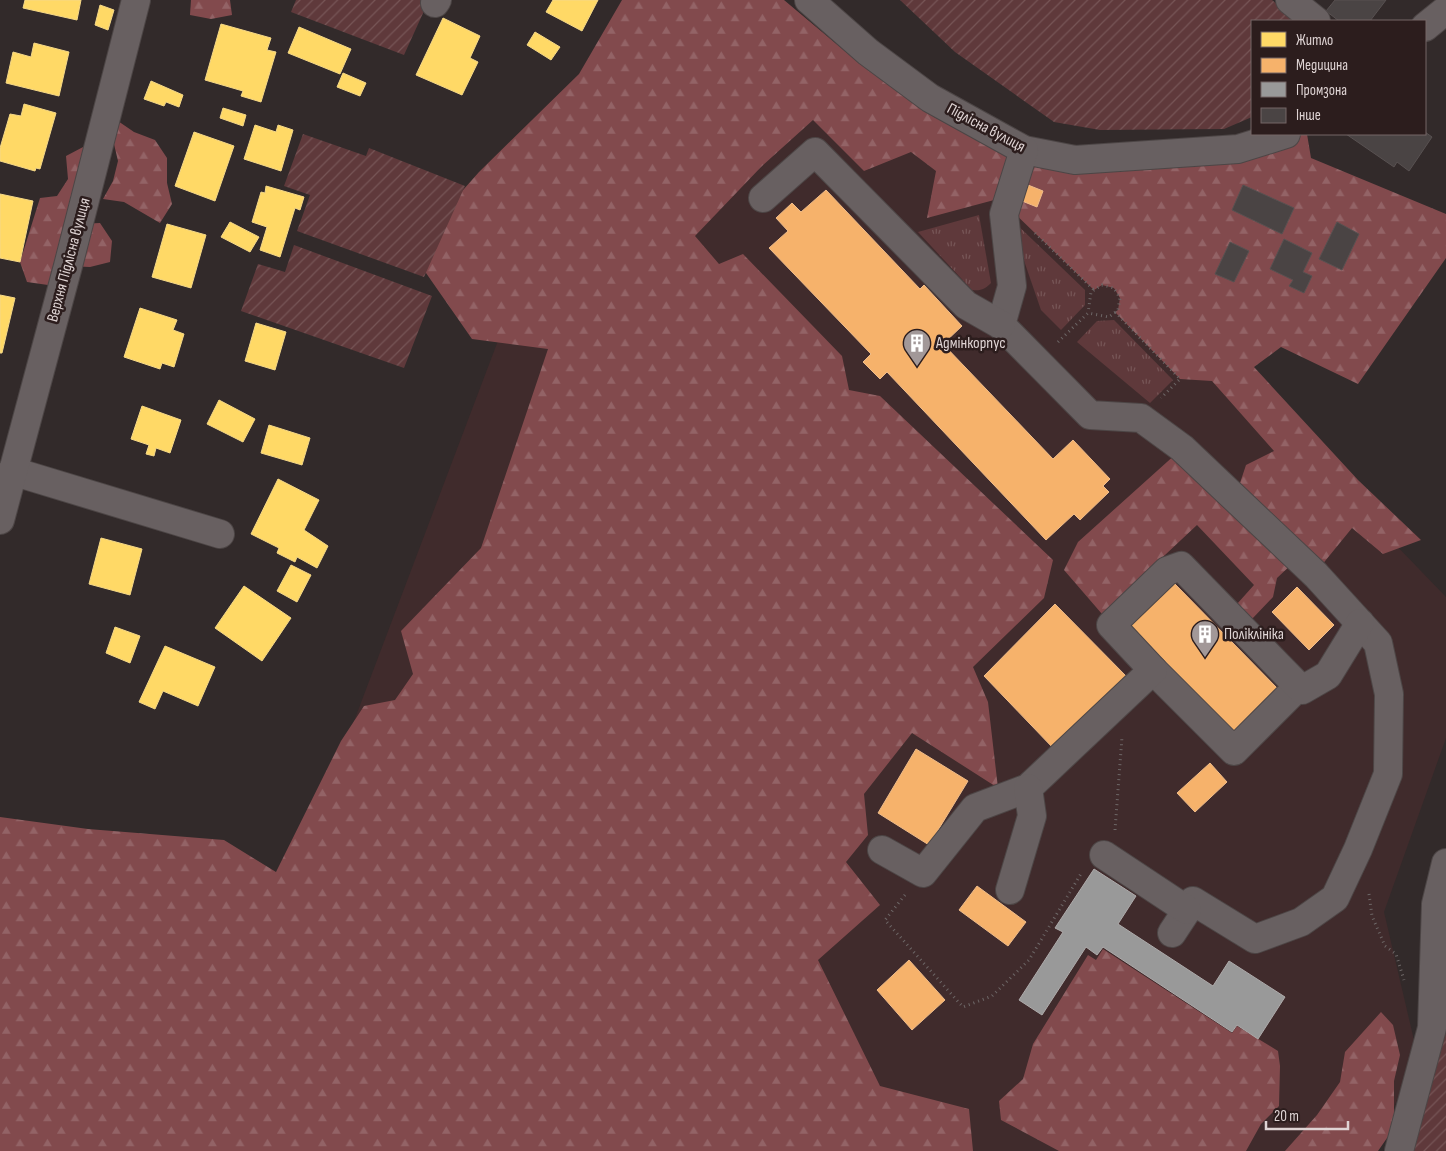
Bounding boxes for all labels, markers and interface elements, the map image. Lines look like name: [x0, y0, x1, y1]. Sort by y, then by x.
legend: [1251, 20, 1426, 135]
text: Житло: [1296, 31, 1333, 50]
text: Медицина: [1296, 56, 1348, 75]
text: Промзона: [1296, 81, 1347, 100]
street label: Підлісна вулиця: [944, 99, 1028, 157]
text: Інше: [1296, 106, 1321, 125]
street label: Верхня Підлісна вулиця: [43, 196, 95, 324]
building icon: Адмінкорпус: [902, 328, 932, 367]
place label: Адмінкорпус: [935, 334, 1006, 353]
building icon: Поліклініка: [1190, 619, 1220, 658]
place label: Поліклініка: [1224, 625, 1284, 644]
scale bar: [1266, 1098, 1348, 1130]
text: 20 m: [1274, 1107, 1299, 1126]

